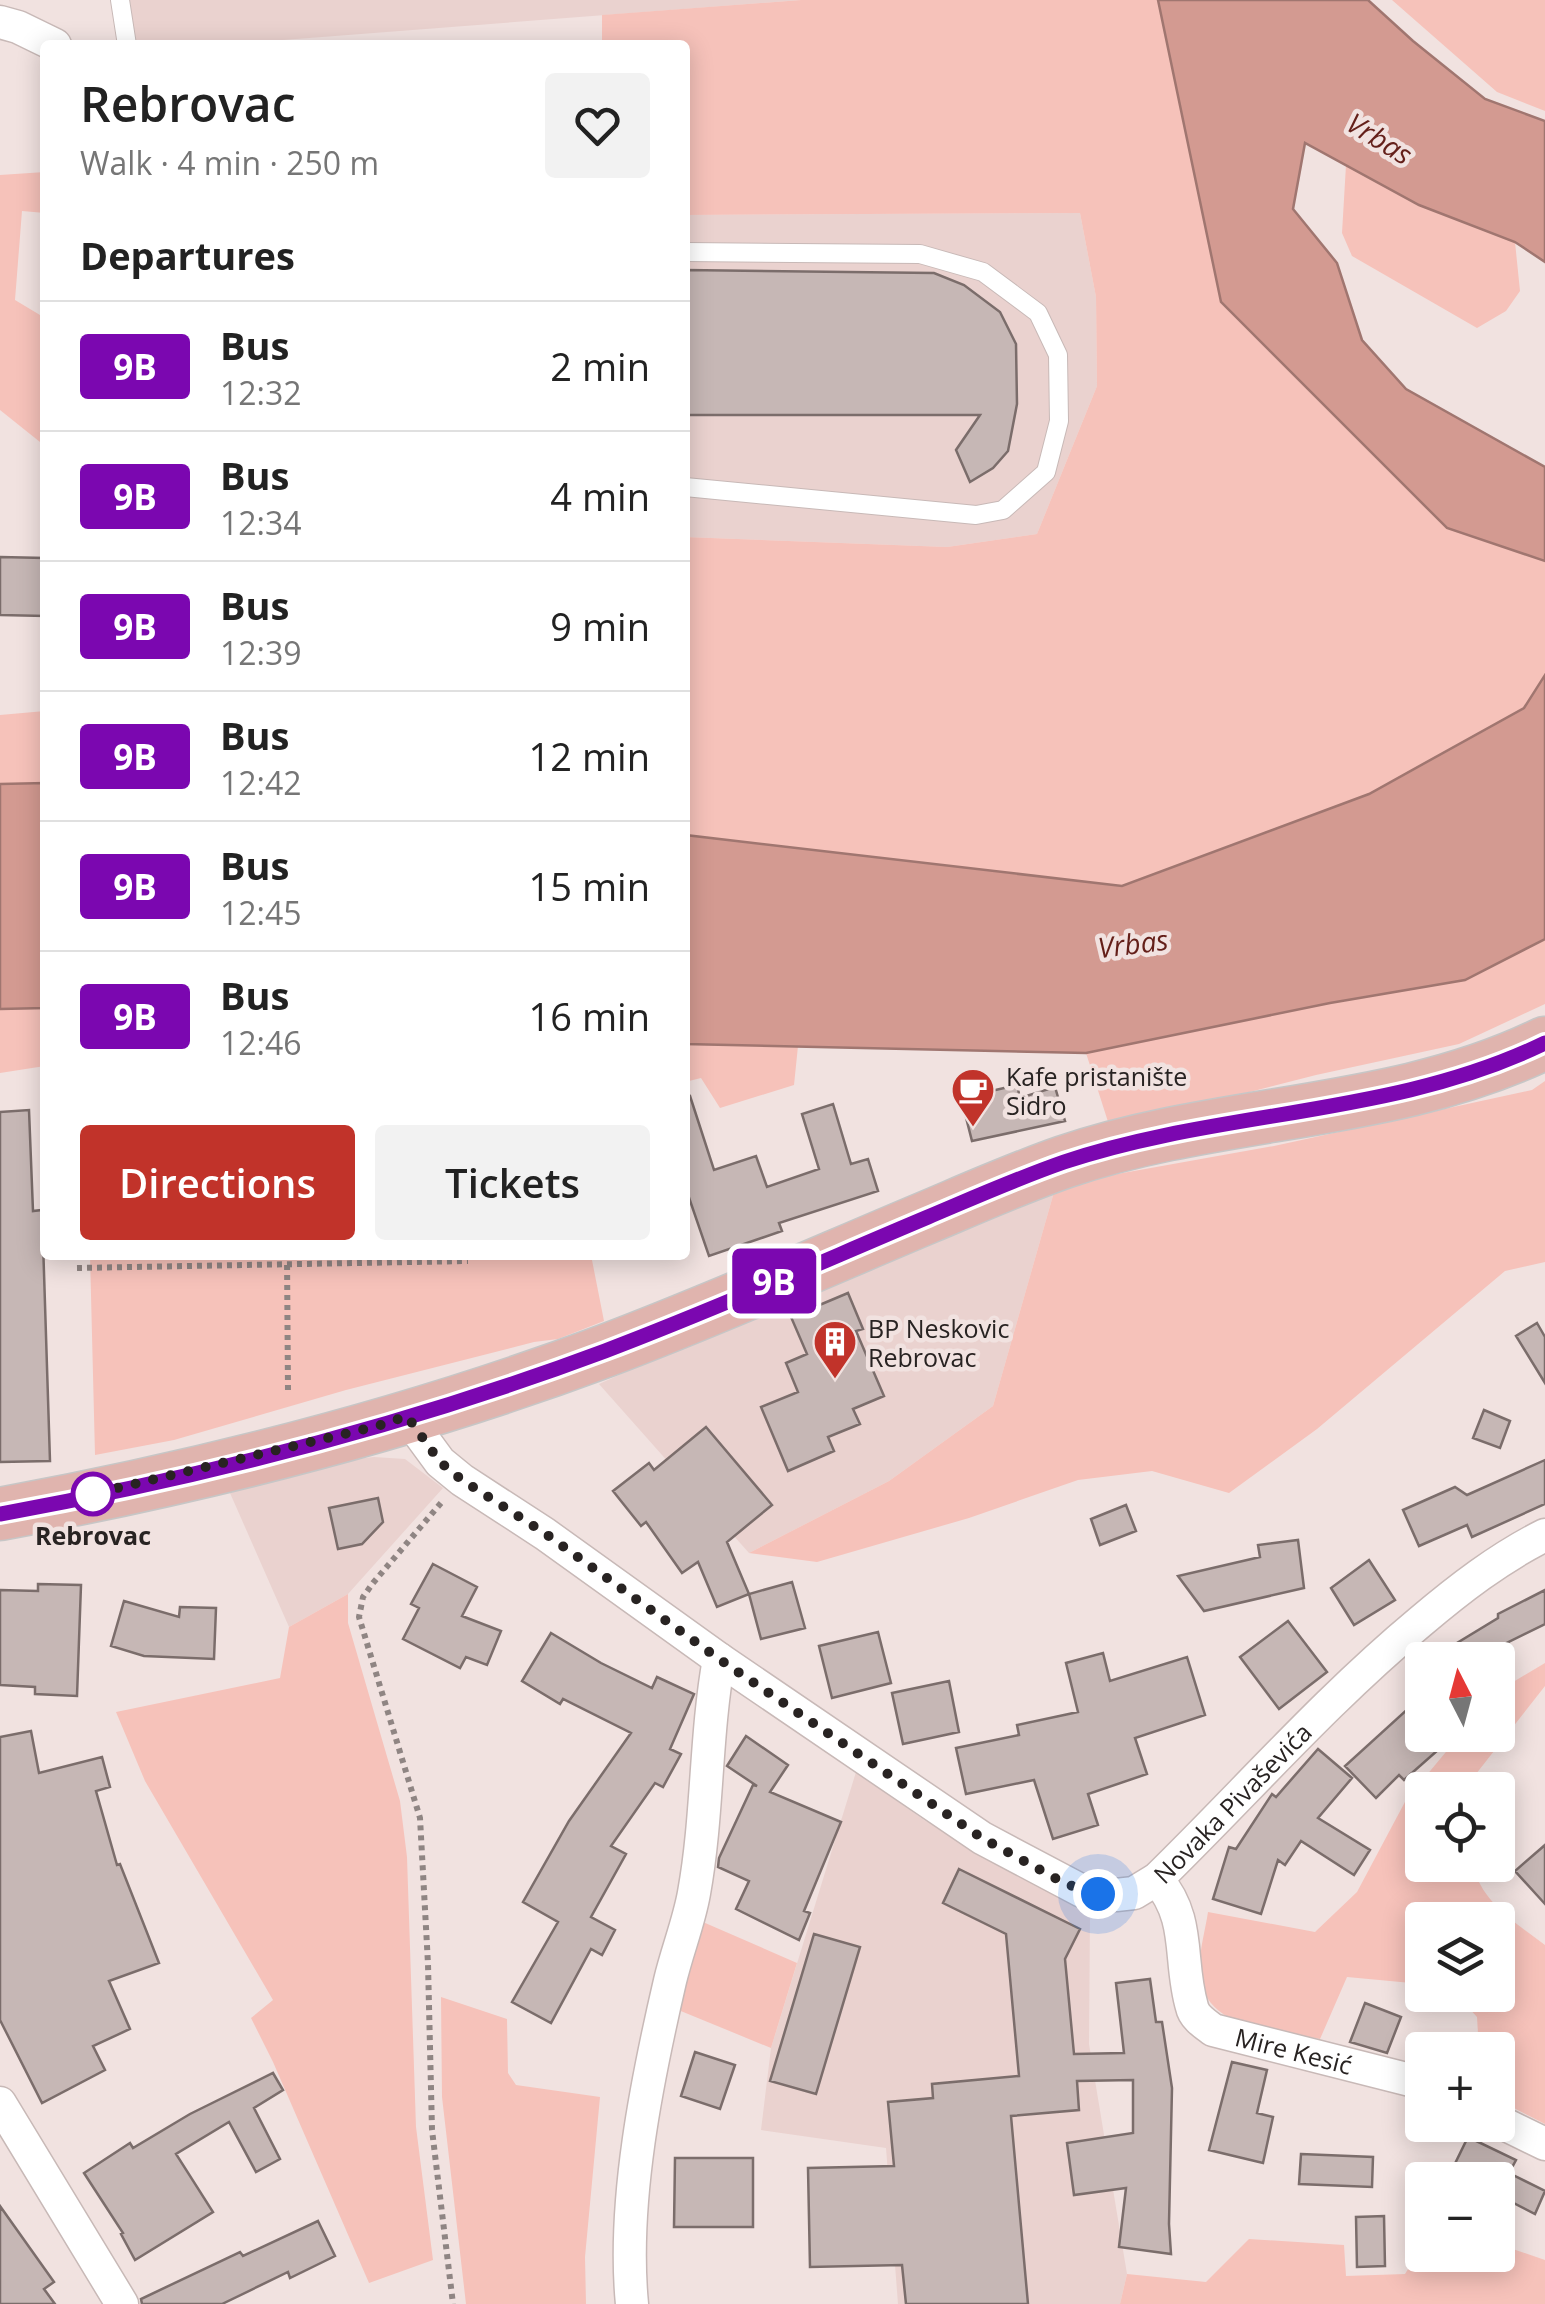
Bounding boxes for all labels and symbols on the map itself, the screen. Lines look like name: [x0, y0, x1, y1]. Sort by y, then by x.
water label: Vrbas: [1340, 103, 1420, 173]
water label: Vrbas: [1096, 920, 1170, 966]
place label: Kafe pristanište Sidro: [1006, 1059, 1187, 1122]
cafe icon: Kafe pristanište Sidro: [950, 1067, 996, 1128]
line badge: 9B: [729, 1248, 819, 1314]
place label: BP Neskovic Rebrovac: [868, 1311, 1009, 1374]
building icon: BP Neskovic Rebrovac: [812, 1319, 858, 1380]
marker: Rebrovac: [72, 1473, 114, 1515]
place label: Rebrovac: [35, 1518, 151, 1552]
north arrow: [1405, 1642, 1515, 1752]
street label: Novaka Pivaševića: [1146, 1715, 1318, 1891]
your location: [1073, 1869, 1123, 1919]
street label: Mire Kesić: [1232, 2019, 1356, 2082]

